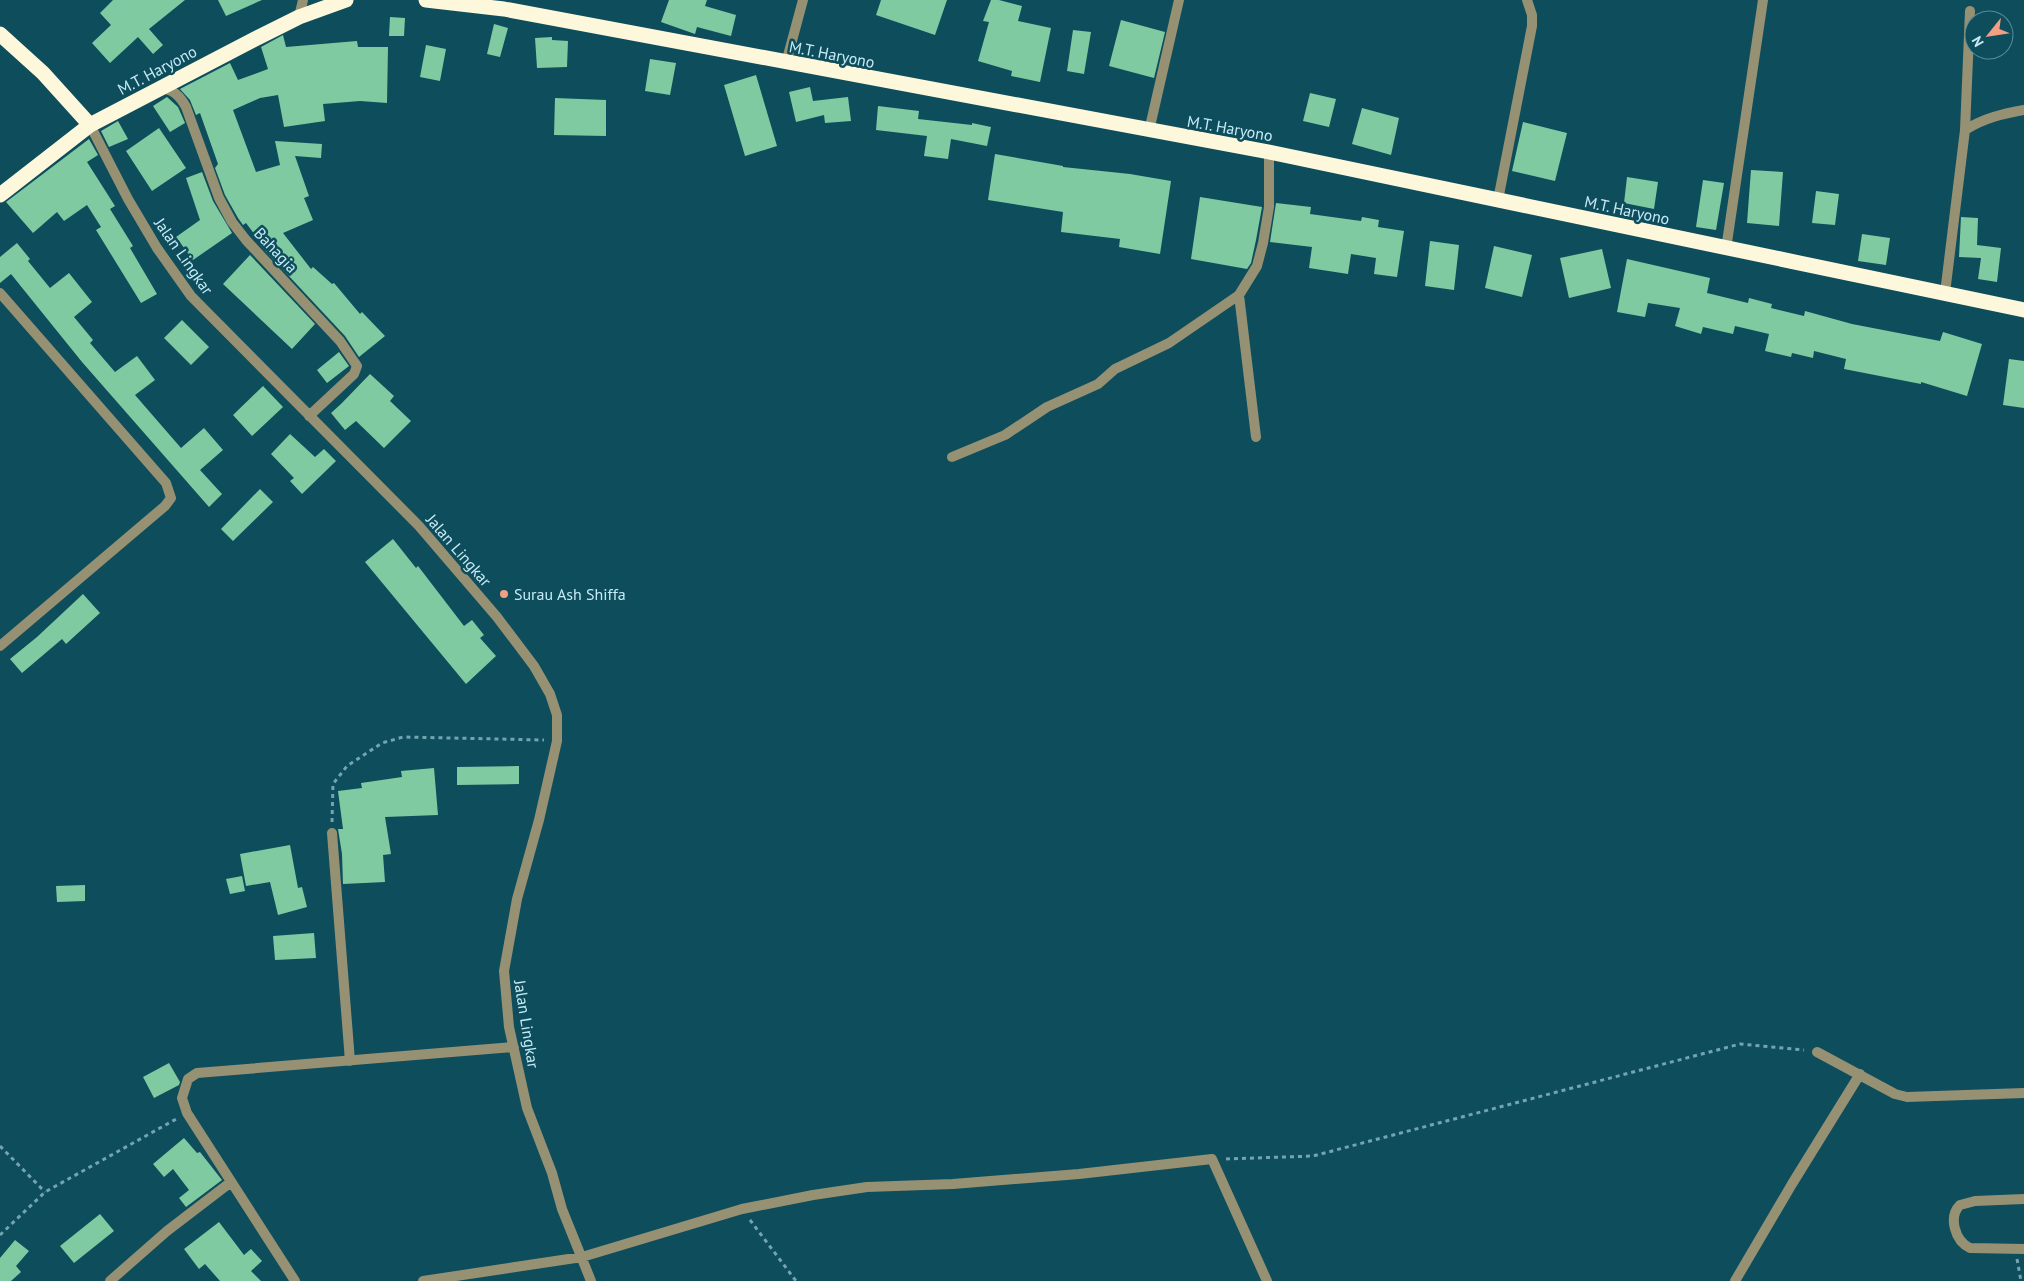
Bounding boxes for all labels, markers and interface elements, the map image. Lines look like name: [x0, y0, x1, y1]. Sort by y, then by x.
north arrow: [1964, 10, 2014, 60]
text: N: [1968, 33, 1988, 50]
street label: M.T. Haryono: [788, 36, 876, 72]
street label: M.T. Haryono: [114, 41, 200, 99]
street label: M.T. Haryono: [1186, 111, 1274, 145]
street label: M.T. Haryono: [1583, 191, 1671, 229]
street label: Jalan Lingkar: [150, 213, 218, 299]
street label: Bahagia: [250, 223, 302, 277]
street label: Jalan Lingkar: [422, 509, 496, 591]
place label: Surau Ash Shiffa: [514, 584, 626, 604]
marker: Surau Ash Shiffa: [498, 588, 510, 600]
street label: Jalan Lingkar: [510, 977, 544, 1070]

